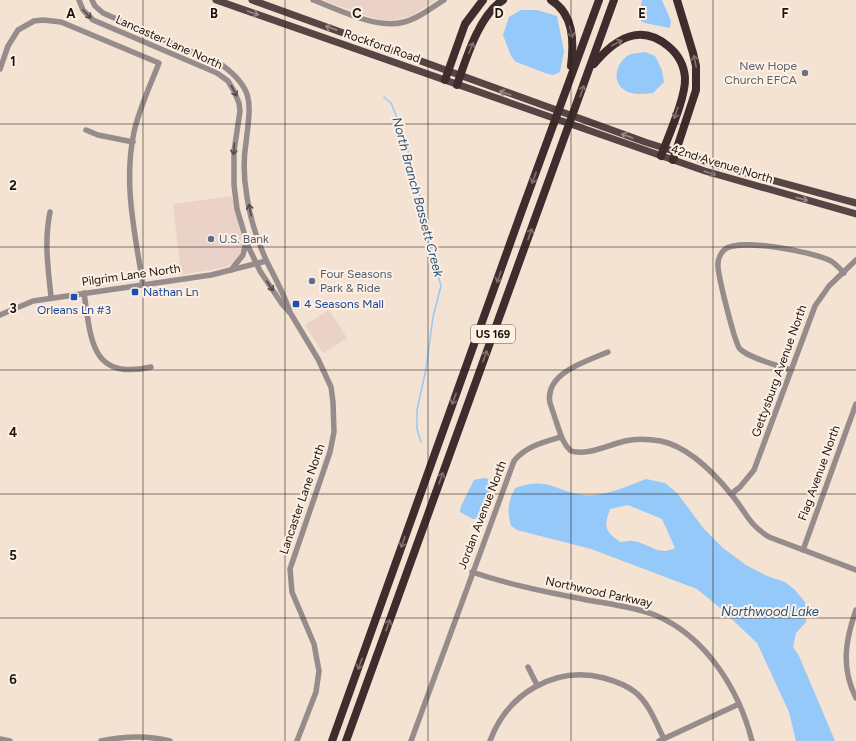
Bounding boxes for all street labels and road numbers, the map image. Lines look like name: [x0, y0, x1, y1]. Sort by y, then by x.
street label: Lancaster Lane North: [113, 12, 225, 72]
street label: Rockford Road: [342, 26, 422, 66]
street label: 42nd Avenue North: [669, 142, 775, 186]
street label: Pilgrim Lane North: [81, 261, 182, 289]
street label: Gettysburg Avenue North: [749, 303, 810, 439]
road number: US 169: [471, 325, 515, 343]
street label: Flag Avenue North: [795, 423, 843, 523]
street label: Lancaster Lane North: [277, 442, 328, 556]
street label: Jordan Avenue North: [455, 458, 509, 571]
street label: Northwood Parkway: [544, 574, 654, 610]

